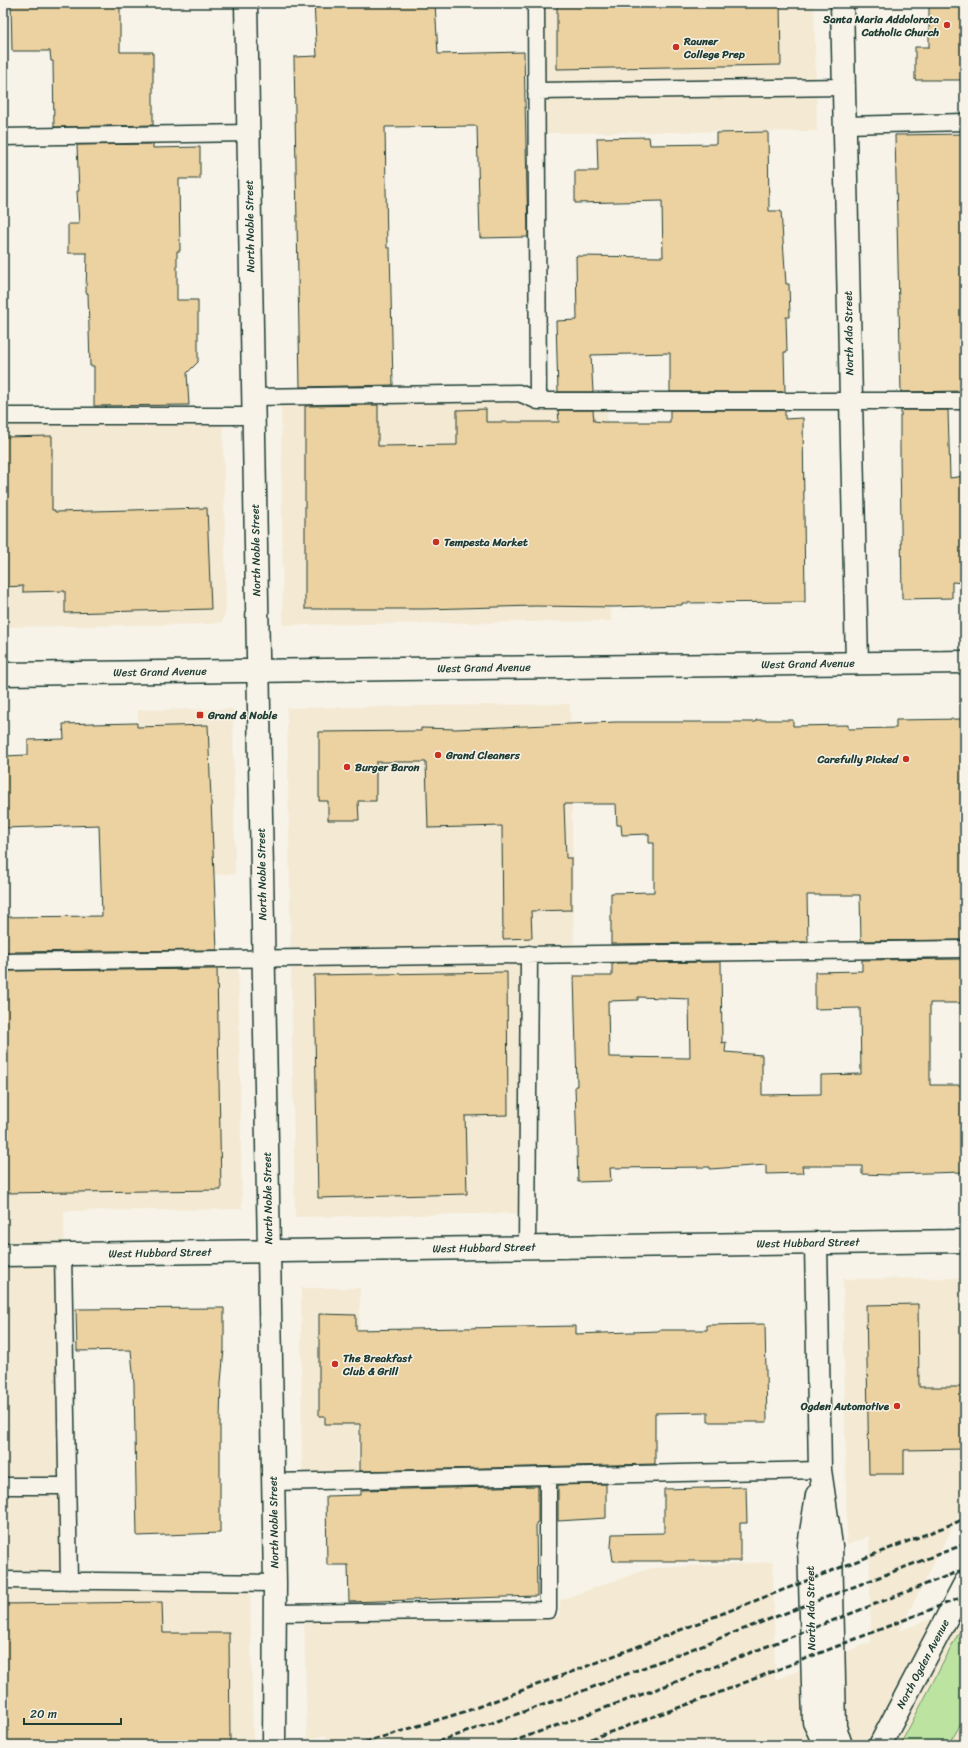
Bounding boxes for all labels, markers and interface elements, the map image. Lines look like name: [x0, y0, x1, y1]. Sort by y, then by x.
place label: Santa Maria Addolorata Catholic Church: [822, 10, 939, 42]
marker: Santa Maria Addolorata Catholic Church: [942, 20, 952, 30]
place label: Rauner College Prep: [683, 32, 745, 64]
marker: Rauner College Prep: [671, 42, 681, 52]
street label: North Noble Street: [240, 179, 260, 273]
street label: North Ada Street: [839, 290, 859, 375]
street label: North Noble Street: [246, 503, 266, 597]
place label: Tempesta Market: [444, 533, 528, 552]
marker: Tempesta Market: [431, 537, 441, 547]
street label: West Grand Avenue: [761, 654, 855, 674]
street label: West Grand Avenue: [437, 658, 531, 678]
street label: West Grand Avenue: [113, 662, 207, 682]
place label: Grand & Noble: [207, 706, 278, 725]
marker: Grand & Noble: [195, 710, 205, 720]
place label: Grand Cleaners: [445, 746, 521, 765]
marker: Grand Cleaners: [433, 750, 443, 760]
place label: Carefully Picked: [816, 750, 899, 769]
marker: Carefully Picked: [901, 754, 911, 764]
place label: Burger Baron: [355, 758, 419, 777]
marker: Burger Baron: [342, 762, 352, 772]
street label: North Noble Street: [252, 827, 272, 921]
street label: North Noble Street: [258, 1151, 278, 1245]
street label: West Hubbard Street: [756, 1233, 860, 1253]
street label: West Hubbard Street: [432, 1238, 536, 1258]
street label: West Hubbard Street: [108, 1243, 212, 1263]
place label: The Breakfast Club & Grill: [342, 1349, 413, 1381]
marker: The Breakfast Club & Grill: [330, 1359, 340, 1369]
place label: Ogden Automotive: [800, 1397, 890, 1416]
marker: Ogden Automotive: [892, 1401, 902, 1411]
street label: North Noble Street: [264, 1475, 284, 1569]
street label: North Ada Street: [801, 1565, 821, 1650]
street label: North Ogden Avenue: [891, 1615, 955, 1712]
scale bar: [24, 1700, 121, 1726]
text: 20 m: [30, 1703, 57, 1725]

